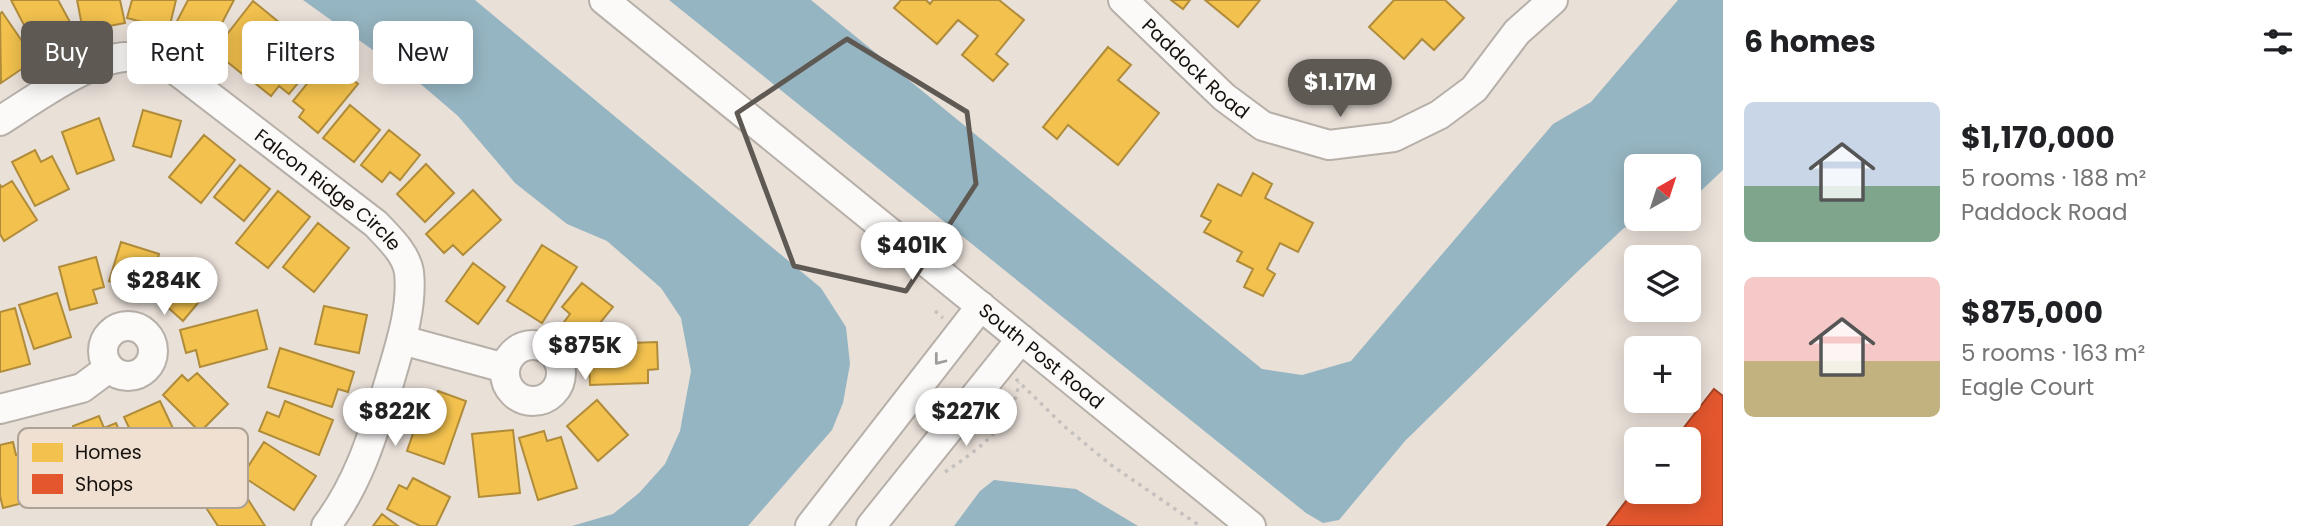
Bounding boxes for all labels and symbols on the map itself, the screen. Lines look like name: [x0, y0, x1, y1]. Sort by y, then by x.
street label: Paddock Road: [1136, 12, 1255, 125]
pin: $1.17M: [1283, 60, 1397, 119]
street label: Falcon Ridge Circle: [249, 123, 407, 256]
north arrow: [1624, 154, 1701, 231]
pin: $401K: [863, 222, 961, 282]
pin: $284K: [115, 258, 213, 317]
street label: South Post Road: [973, 297, 1110, 415]
pin: $875K: [536, 322, 634, 382]
one-way arrow: [934, 352, 947, 365]
pin: $822K: [346, 388, 444, 448]
pin: $227K: [917, 388, 1015, 448]
legend: [18, 428, 248, 508]
text: Homes: [75, 439, 142, 466]
text: Shops: [75, 471, 133, 498]

